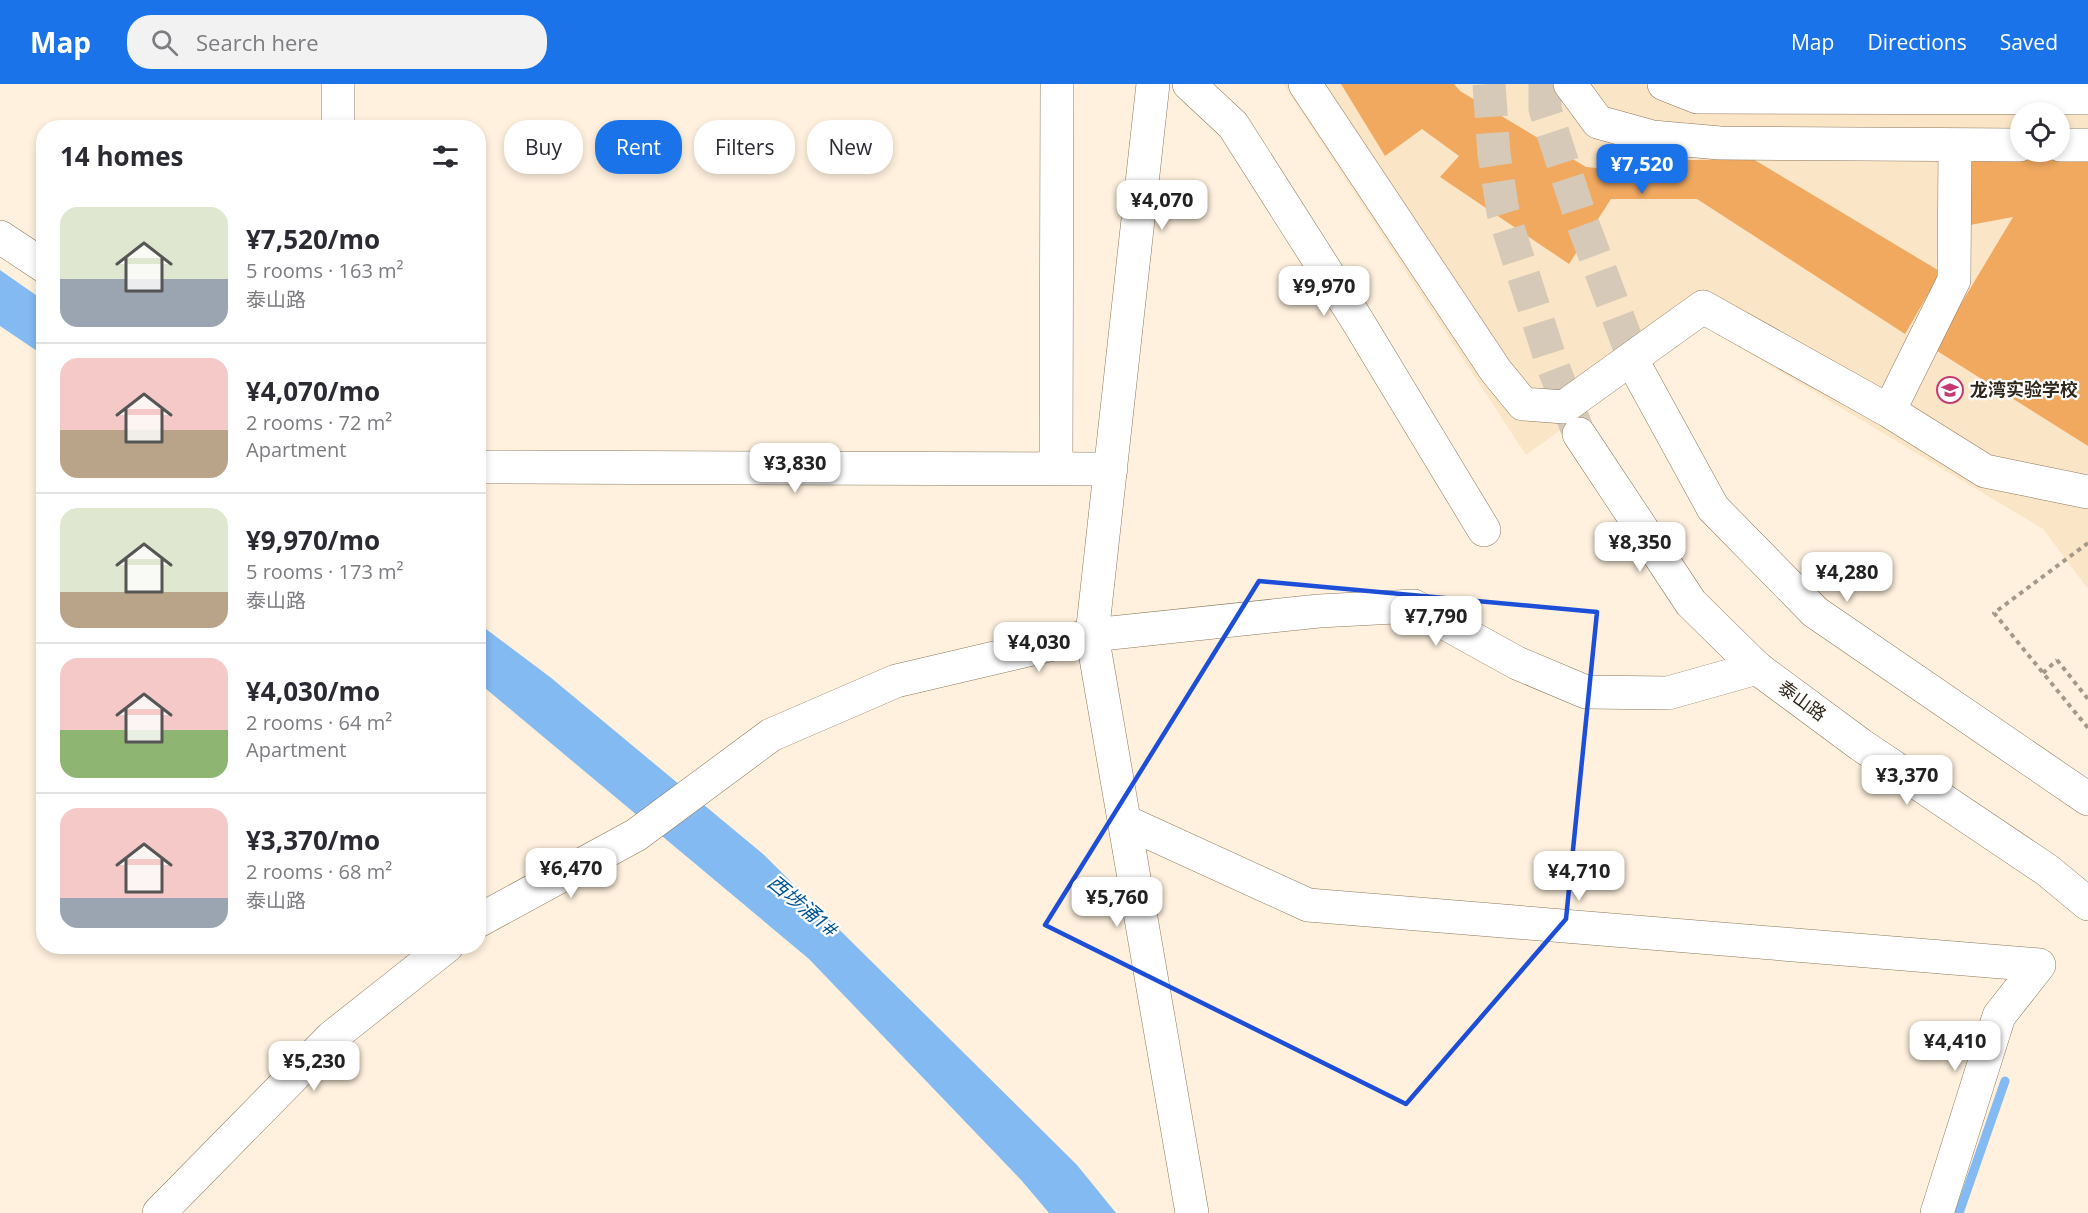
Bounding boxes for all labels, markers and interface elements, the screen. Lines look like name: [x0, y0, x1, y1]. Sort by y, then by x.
search box: [127, 15, 547, 69]
text: Map: [30, 23, 91, 61]
icon: search: [148, 26, 181, 59]
text: Search here: [196, 27, 319, 57]
text: Map: [1791, 28, 1834, 56]
text: Directions: [1867, 28, 1967, 56]
text: Saved: [2000, 28, 2058, 56]
map controls: [2010, 102, 2070, 162]
button: locate: [2010, 102, 2070, 162]
chip: Buy: [504, 120, 583, 174]
chip: Rent: [595, 120, 682, 174]
chip: Filters: [694, 120, 795, 174]
chip: New: [807, 120, 893, 174]
text: 14 homes: [60, 138, 184, 174]
icon: filters: [429, 140, 462, 173]
pin: ¥7,520: [1593, 144, 1691, 195]
text: ¥7,520: [1611, 150, 1673, 177]
pin: ¥4,070: [1113, 180, 1211, 231]
text: ¥4,070: [1131, 186, 1193, 213]
text: ¥7,520/mo: [246, 221, 380, 257]
icon: home: [108, 231, 180, 303]
text: 5 rooms · 163 m²: [246, 257, 404, 284]
pin: ¥9,970: [1275, 266, 1373, 317]
text: ¥9,970: [1293, 272, 1355, 299]
text: 泰山路: [246, 286, 306, 313]
text: ¥4,070/mo: [246, 373, 380, 409]
school or university icon: 龙湾实验学校: [1935, 375, 1965, 405]
place label: 龙湾实验学校: [1970, 377, 2078, 401]
icon: home: [108, 382, 180, 454]
text: 2 rooms · 72 m²: [246, 409, 392, 436]
text: Apartment: [246, 436, 346, 463]
pin: ¥3,830: [746, 443, 844, 494]
text: ¥3,830: [764, 449, 826, 476]
text: ¥9,970/mo: [246, 522, 380, 558]
pin: ¥8,350: [1591, 522, 1689, 573]
text: ¥8,350: [1609, 528, 1671, 555]
icon: home: [108, 532, 180, 604]
pin: ¥4,280: [1798, 552, 1896, 603]
text: 5 rooms · 173 m²: [246, 558, 404, 585]
text: ¥4,280: [1816, 558, 1878, 585]
text: 泰山路: [246, 587, 306, 614]
pin: ¥7,790: [1387, 596, 1485, 647]
text: ¥7,790: [1405, 602, 1467, 629]
pin: ¥4,030: [990, 622, 1088, 673]
text: ¥4,030: [1008, 628, 1070, 655]
text: ¥4,030/mo: [246, 673, 380, 709]
street label: 泰山路: [1774, 675, 1831, 726]
icon: home: [108, 682, 180, 754]
text: 2 rooms · 64 m²: [246, 709, 392, 736]
text: Apartment: [246, 736, 346, 763]
pin: ¥3,370: [1858, 755, 1956, 806]
text: ¥3,370: [1876, 761, 1938, 788]
text: ¥3,370/mo: [246, 822, 380, 858]
icon: home: [108, 832, 180, 904]
pin: ¥6,470: [522, 848, 620, 899]
pin: ¥4,710: [1530, 851, 1628, 902]
text: ¥6,470: [540, 854, 602, 881]
text: ¥4,710: [1548, 857, 1610, 884]
text: 2 rooms · 68 m²: [246, 858, 392, 885]
water label: 西埗涌1#: [763, 868, 845, 944]
pin: ¥5,760: [1068, 877, 1166, 928]
text: ¥5,760: [1086, 883, 1148, 910]
text: 泰山路: [246, 887, 306, 914]
pin: ¥4,410: [1906, 1021, 2004, 1072]
text: ¥4,410: [1924, 1027, 1986, 1054]
pin: ¥5,230: [265, 1041, 363, 1092]
text: ¥5,230: [283, 1047, 345, 1074]

